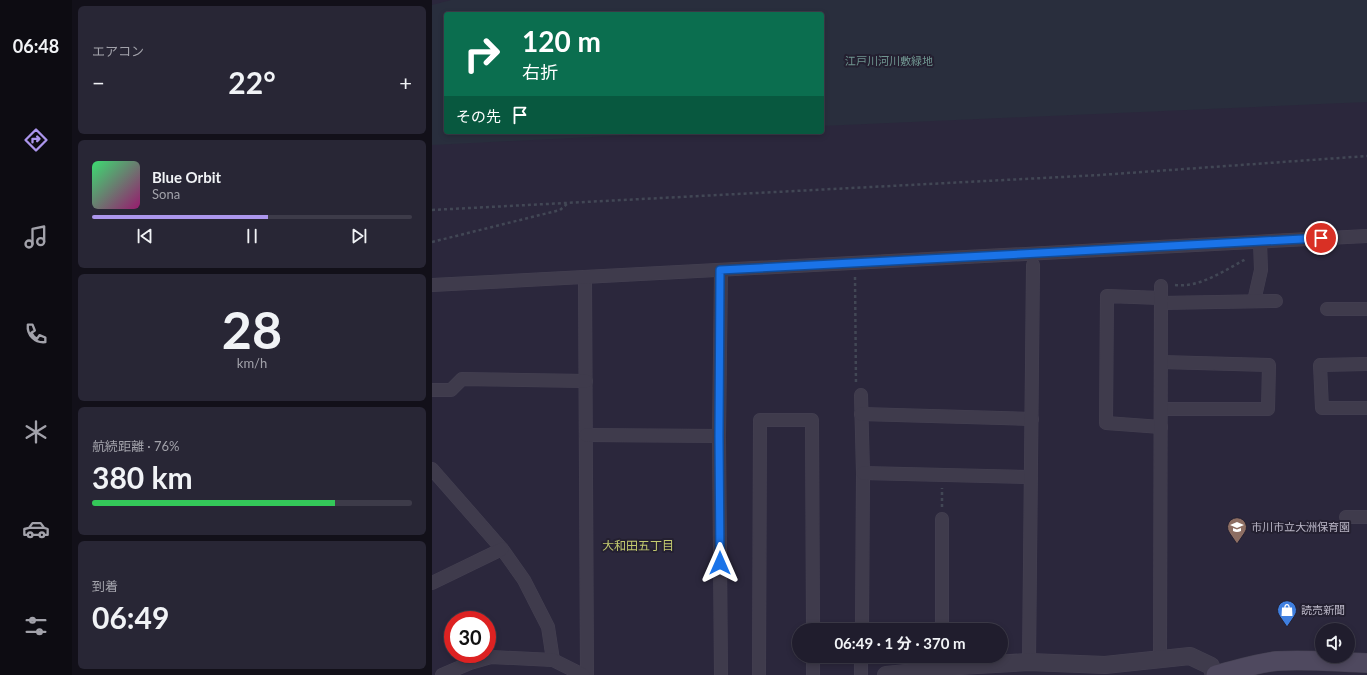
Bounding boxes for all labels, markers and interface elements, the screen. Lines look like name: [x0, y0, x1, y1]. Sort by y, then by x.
text: 120 m: [522, 24, 601, 58]
icon: right: [456, 28, 508, 80]
text: 06:48: [13, 35, 59, 57]
text: エアコン: [92, 43, 144, 59]
park label: 江戸川河川敷緑地: [845, 54, 933, 67]
text: 右折: [522, 61, 558, 83]
text: 22°: [228, 64, 276, 100]
text: −: [92, 69, 105, 96]
text: +: [399, 69, 412, 96]
icon: arrive: [509, 104, 531, 126]
text: その先: [456, 107, 501, 125]
icon: directions: [22, 126, 50, 154]
text: Blue Orbit: [152, 168, 221, 186]
text: Sona: [152, 186, 180, 202]
pin: [1304, 221, 1338, 255]
icon: music: [22, 223, 50, 251]
icon: previous: [134, 225, 156, 247]
icon: pause: [241, 225, 263, 247]
icon: next: [348, 225, 370, 247]
icon: arrive: [1310, 227, 1332, 249]
text: 28: [222, 298, 282, 360]
icon: phone: [22, 320, 50, 348]
text: km/h: [237, 355, 267, 371]
icon: climate: [22, 418, 50, 446]
text: 航続距離 · 76%: [92, 438, 180, 454]
text: 380 km: [92, 459, 193, 495]
icon: car: [22, 515, 50, 543]
school or university icon: 市川市立大洲保育園: [1226, 516, 1248, 544]
place label: 市川市立大洲保育園: [1251, 520, 1350, 533]
district label: 大和田五丁目: [602, 538, 674, 553]
position arrow: [699, 542, 741, 584]
text: 到着: [92, 578, 118, 594]
text: 06:49: [92, 599, 169, 635]
shop icon: 読売新聞: [1276, 599, 1298, 627]
place label: 読売新聞: [1301, 603, 1345, 616]
speed limit sign: 30: [444, 611, 496, 663]
icon: filters: [22, 612, 50, 640]
map controls: [1315, 623, 1355, 663]
button: sound: [1315, 623, 1355, 663]
text: 06:49 · 1 分 · 370 m: [834, 634, 966, 652]

